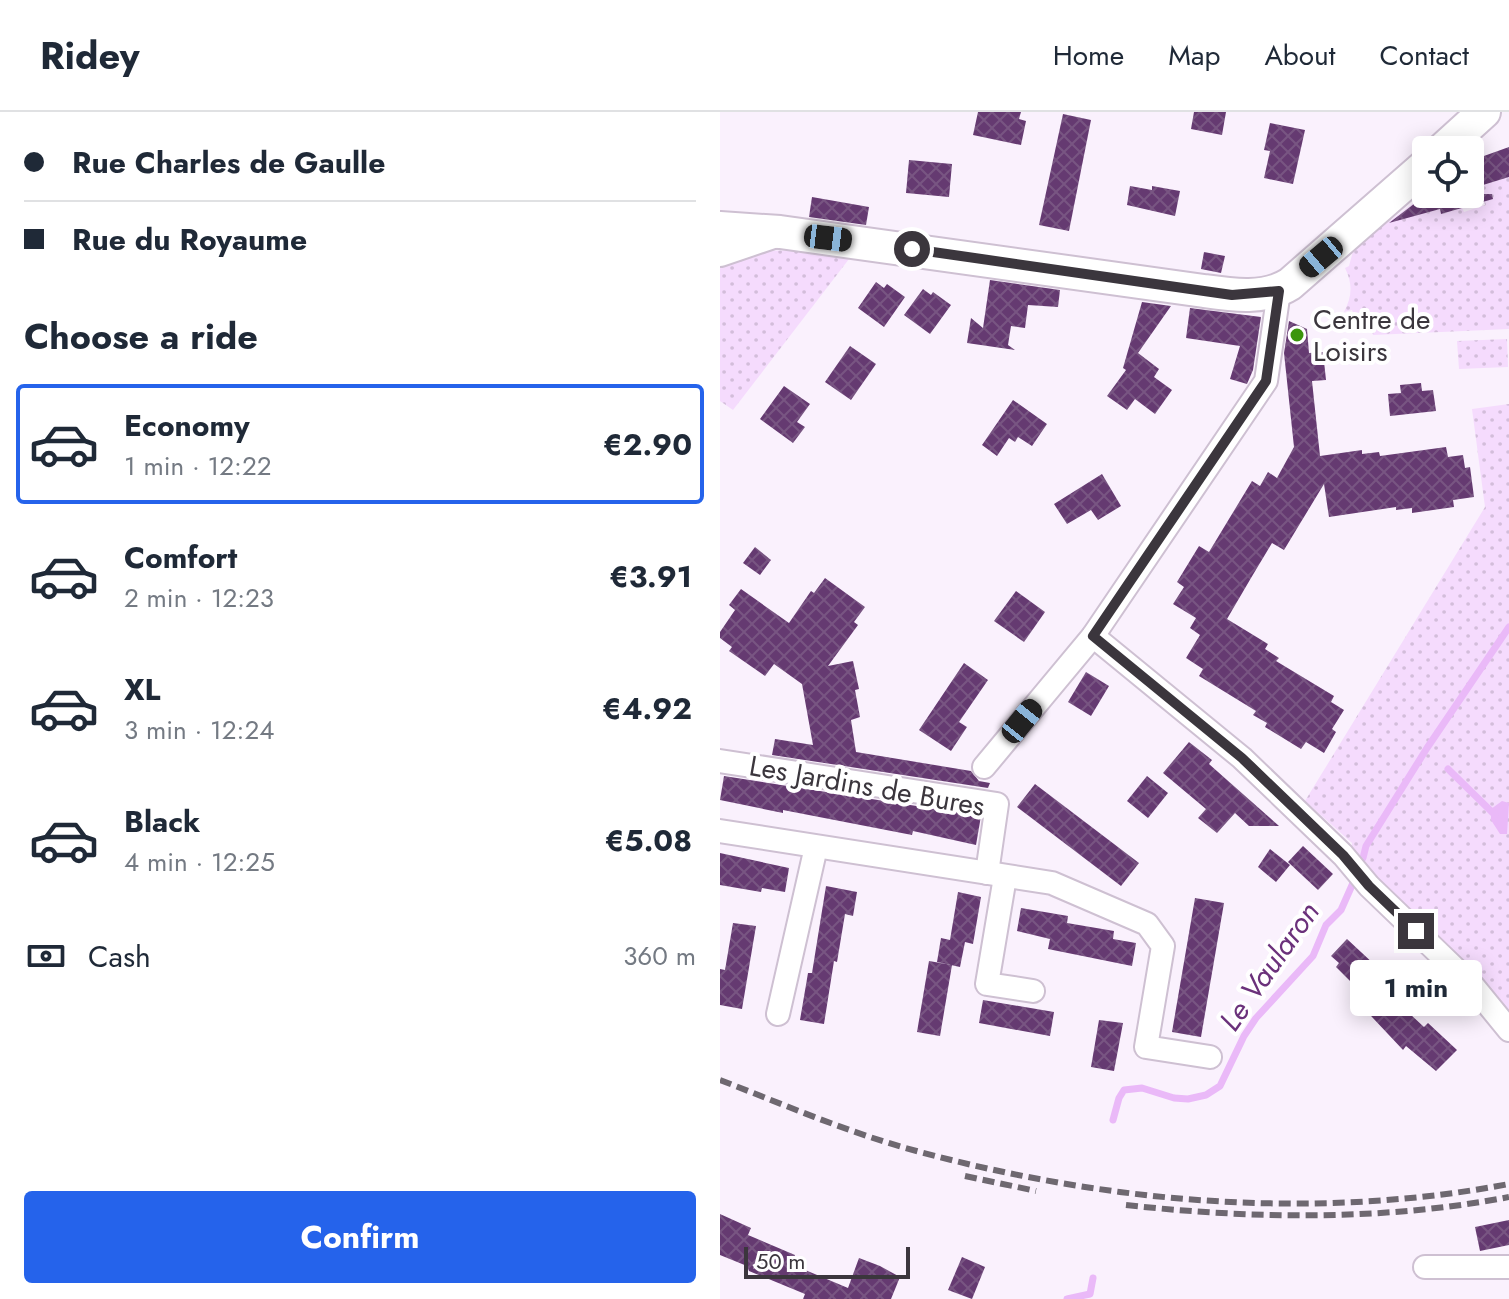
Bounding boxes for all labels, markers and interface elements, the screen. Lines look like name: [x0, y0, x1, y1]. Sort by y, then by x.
text: Ridey: [40, 28, 140, 83]
text: Home: [1053, 35, 1124, 76]
text: Map: [1168, 35, 1220, 76]
text: About: [1264, 35, 1336, 76]
text: Contact: [1380, 35, 1469, 76]
map controls: [1412, 136, 1484, 208]
button: locate: [1412, 136, 1484, 208]
text: Rue Charles de Gaulle: [72, 141, 385, 184]
text: Rue du Royaume: [72, 218, 307, 261]
car: [803, 223, 853, 253]
route start: [894, 231, 930, 267]
car: [1295, 232, 1347, 282]
place label: Centre de Loisirs: [1313, 299, 1430, 372]
text: Choose a ride: [24, 310, 258, 362]
marker: Centre de Loisirs: [1288, 326, 1306, 344]
text: Economy: [124, 404, 250, 447]
icon: car: [28, 408, 100, 480]
text: €2.90: [603, 423, 692, 466]
text: 1 min · 12:22: [124, 447, 271, 485]
text: Comfort: [124, 536, 237, 579]
icon: car: [28, 540, 100, 612]
text: €3.91: [609, 555, 692, 598]
text: 2 min · 12:23: [124, 579, 274, 617]
text: XL: [124, 668, 160, 711]
icon: car: [28, 672, 100, 744]
text: €4.92: [602, 687, 692, 730]
car: [998, 695, 1046, 747]
text: 3 min · 12:24: [124, 711, 274, 749]
street label: Les Jardins de Bures: [746, 745, 988, 827]
text: Black: [124, 800, 200, 843]
icon: car: [28, 804, 100, 876]
text: €5.08: [605, 819, 692, 862]
text: 4 min · 12:25: [124, 843, 275, 881]
water label: Le Vaularon: [1209, 893, 1329, 1039]
route end: [1398, 913, 1434, 949]
icon: cash: [24, 934, 68, 978]
text: Cash: [88, 935, 151, 978]
text: 360 m: [623, 937, 696, 975]
callout: 1 min: [1350, 959, 1482, 1015]
text: 1 min: [1384, 969, 1448, 1007]
button: Confirm: [24, 1191, 696, 1283]
scale bar: [744, 1243, 910, 1279]
text: 50 m: [756, 1245, 805, 1277]

